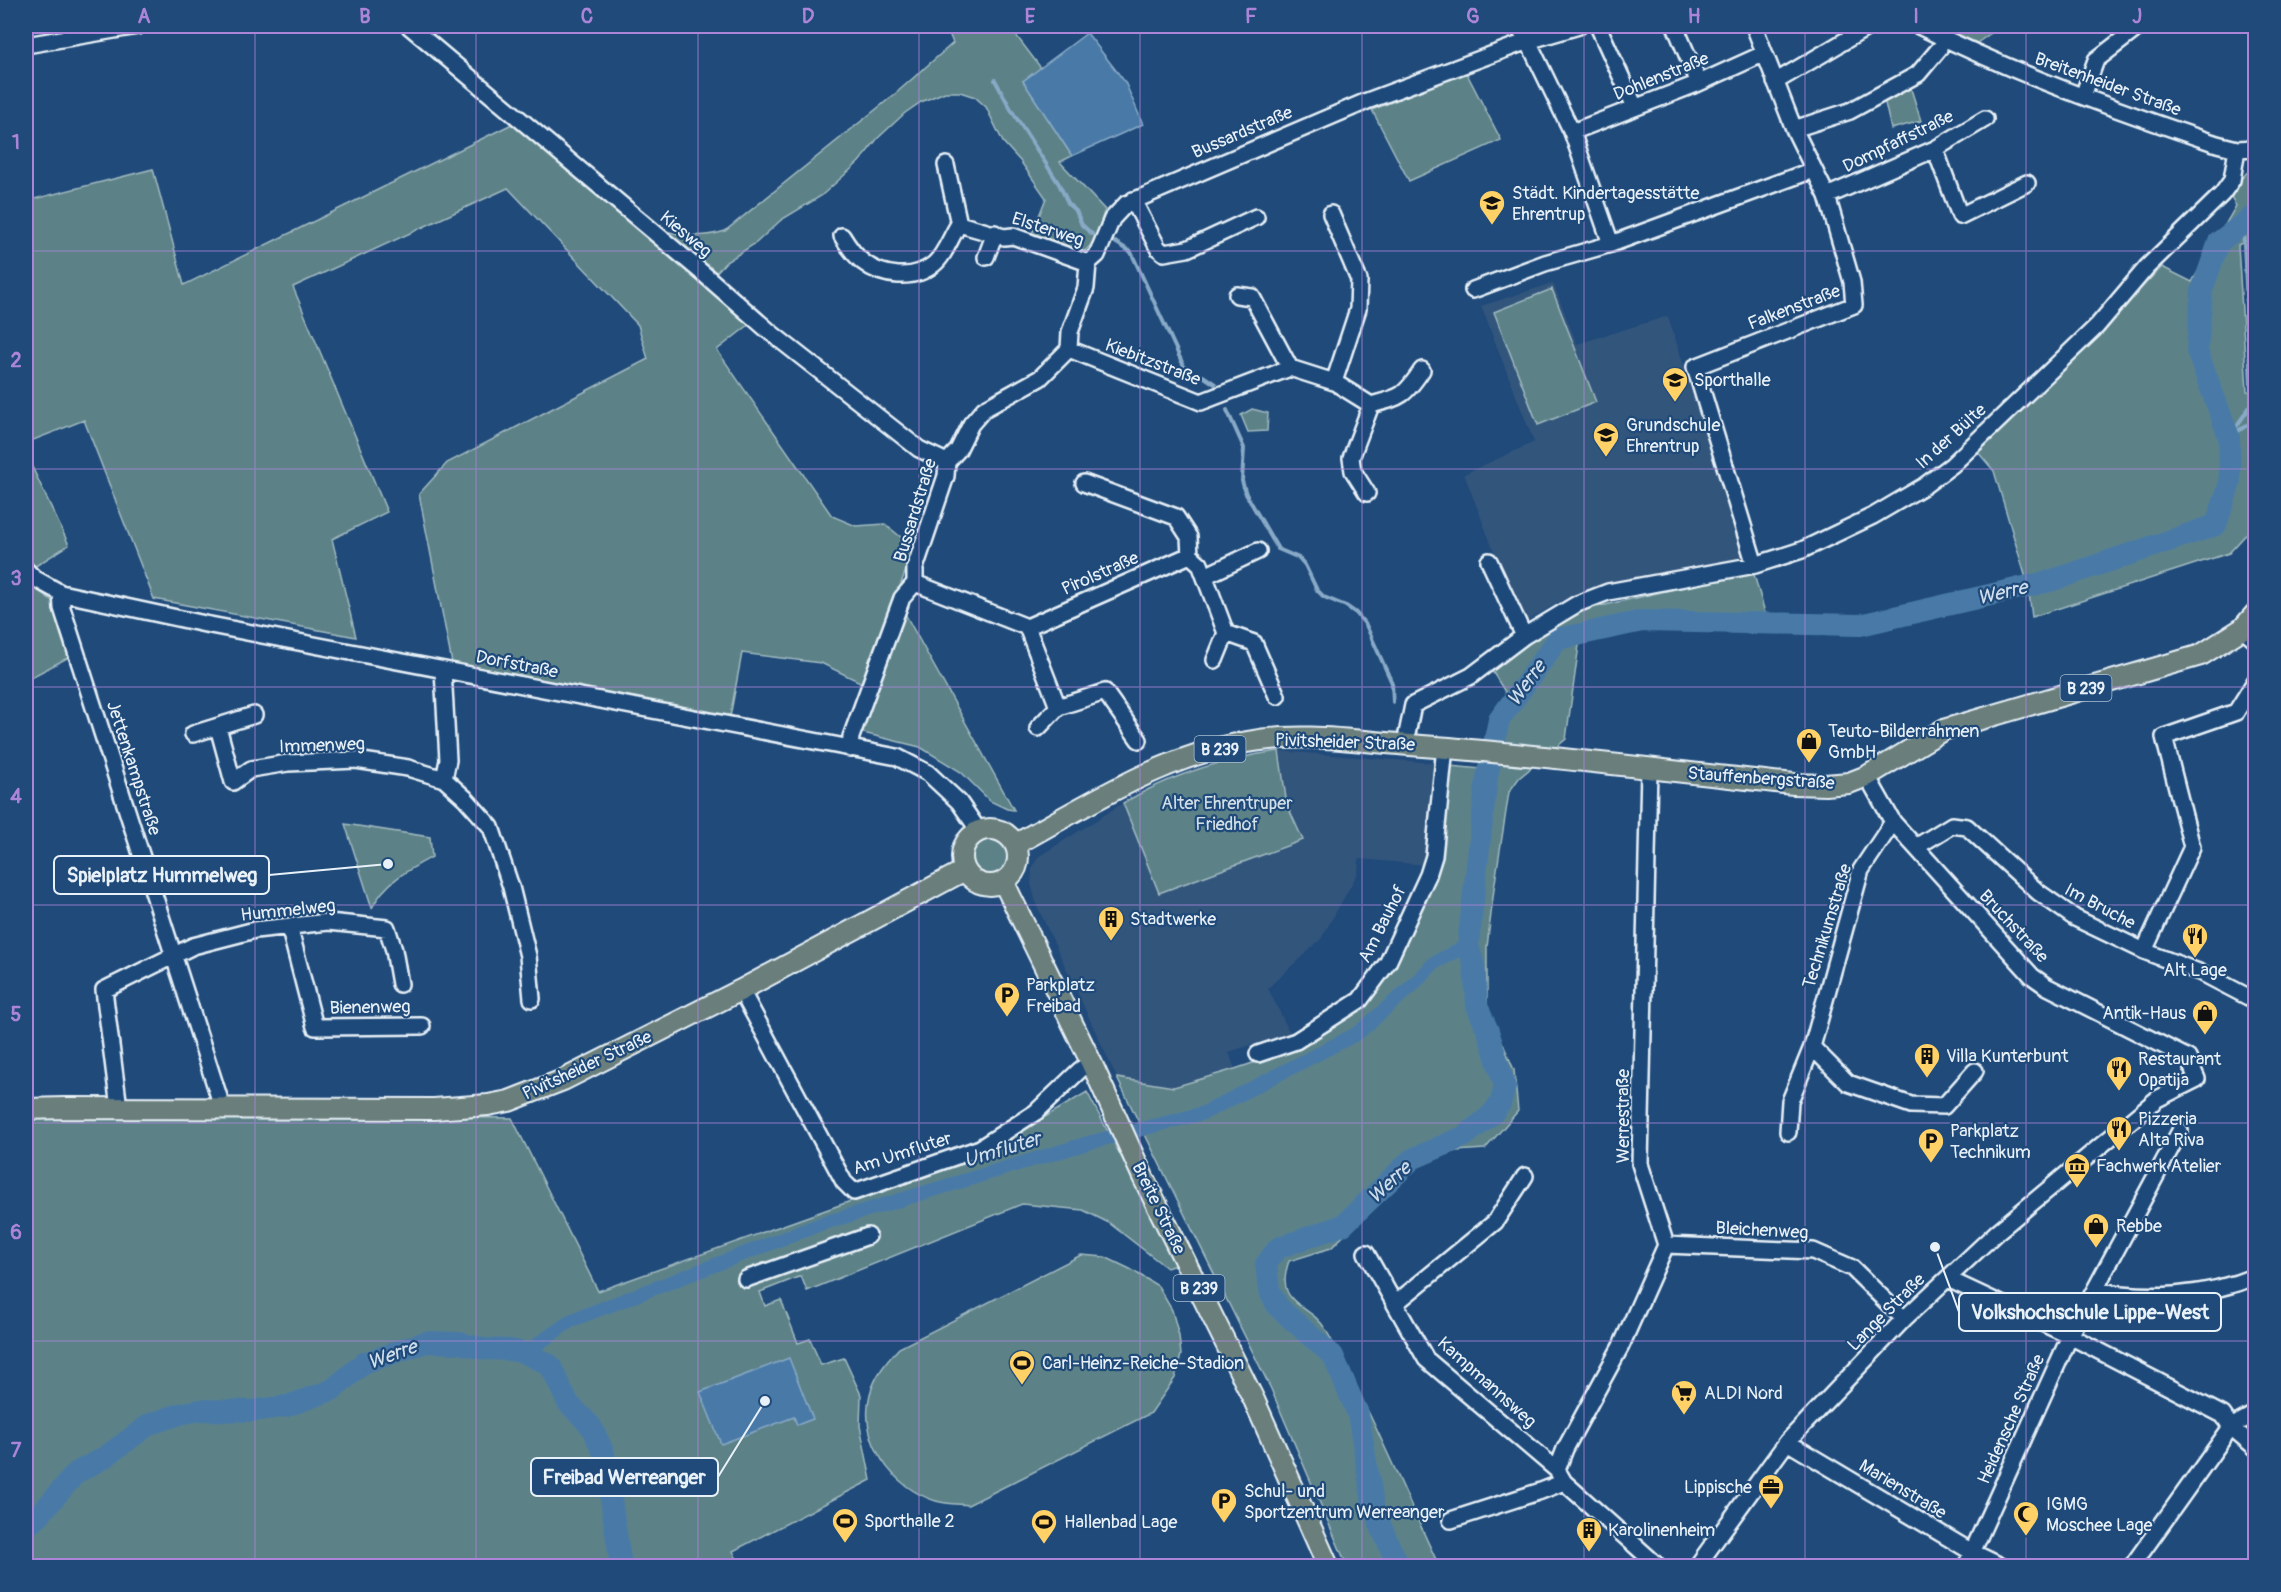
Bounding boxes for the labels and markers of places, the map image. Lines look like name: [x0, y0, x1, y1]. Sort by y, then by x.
place label: Städt. Kindertagesstätte Ehrentrup: [1512, 182, 1700, 226]
school or university icon: Städt. Kindertagesstätte Ehrentrup: [1477, 188, 1507, 226]
school or university icon: Sporthalle: [1660, 365, 1690, 403]
place label: Sporthalle: [1694, 369, 1771, 392]
place label: Grundschule Ehrentrup: [1626, 414, 1720, 458]
school or university icon: Grundschule Ehrentrup: [1591, 420, 1621, 458]
place label: Teuto-Bilderrahmen GmbH: [1828, 720, 1979, 764]
shop icon: Teuto-Bilderrahmen GmbH: [1794, 726, 1824, 764]
callout: Spielplatz Hummelweg: [54, 856, 269, 894]
building icon: Stadtwerke: [1096, 904, 1126, 942]
place label: Stadtwerke: [1130, 908, 1216, 931]
restaurant icon: Alt Lage: [2180, 921, 2210, 959]
place label: Alt Lage: [2163, 959, 2227, 982]
place label: Parkplatz Freibad: [1026, 974, 1095, 1018]
parking icon: Parkplatz Freibad: [992, 980, 1022, 1018]
shop icon: Antik-Haus: [2190, 998, 2220, 1036]
place label: Antik-Haus: [2102, 1002, 2186, 1025]
building icon: Villa Kunterbunt: [1912, 1041, 1942, 1079]
place label: Villa Kunterbunt: [1946, 1045, 2069, 1068]
place label: Restaurant Opatija: [2138, 1048, 2222, 1092]
restaurant icon: Restaurant Opatija: [2104, 1054, 2134, 1092]
place label: Pizzeria Alta Riva: [2138, 1108, 2204, 1152]
restaurant icon: Pizzeria Alta Riva: [2104, 1114, 2134, 1152]
place label: Parkplatz Technikum: [1950, 1120, 2031, 1164]
parking icon: Parkplatz Technikum: [1916, 1126, 1946, 1164]
museum icon: Fachwerk Atelier: [2062, 1151, 2092, 1189]
place label: Fachwerk Atelier: [2096, 1155, 2222, 1178]
shop icon: Rebbe: [2081, 1211, 2111, 1249]
place label: Rebbe: [2116, 1215, 2162, 1238]
callout: Volkshochschule Lippe-West: [1959, 1293, 2221, 1331]
sports icon: Carl-Heinz-Reiche-Stadion: [1007, 1348, 1037, 1386]
place label: Carl-Heinz-Reiche-Stadion: [1042, 1352, 1244, 1375]
supermarket icon: ALDI Nord: [1669, 1378, 1699, 1416]
place label: ALDI Nord: [1704, 1382, 1783, 1405]
callout: Freibad Werreanger: [531, 1458, 718, 1496]
office icon: Lippische: [1756, 1472, 1786, 1510]
place label: Lippische: [1684, 1476, 1752, 1499]
place label: Schul- und Sportzentrum Werreanger: [1244, 1480, 1445, 1524]
parking icon: Schul- und Sportzentrum Werreanger: [1209, 1486, 1239, 1524]
place label: IGMG Moschee Lage: [2046, 1493, 2152, 1537]
mosque icon: IGMG Moschee Lage: [2011, 1499, 2041, 1537]
sports icon: Sporthalle 2: [830, 1506, 860, 1544]
sports icon: Hallenbad Lage: [1029, 1507, 1059, 1545]
place label: Sporthalle 2: [864, 1510, 955, 1533]
place label: Hallenbad Lage: [1064, 1511, 1178, 1534]
building icon: Karolinenheim: [1574, 1515, 1604, 1553]
place label: Karolinenheim: [1608, 1519, 1715, 1542]

